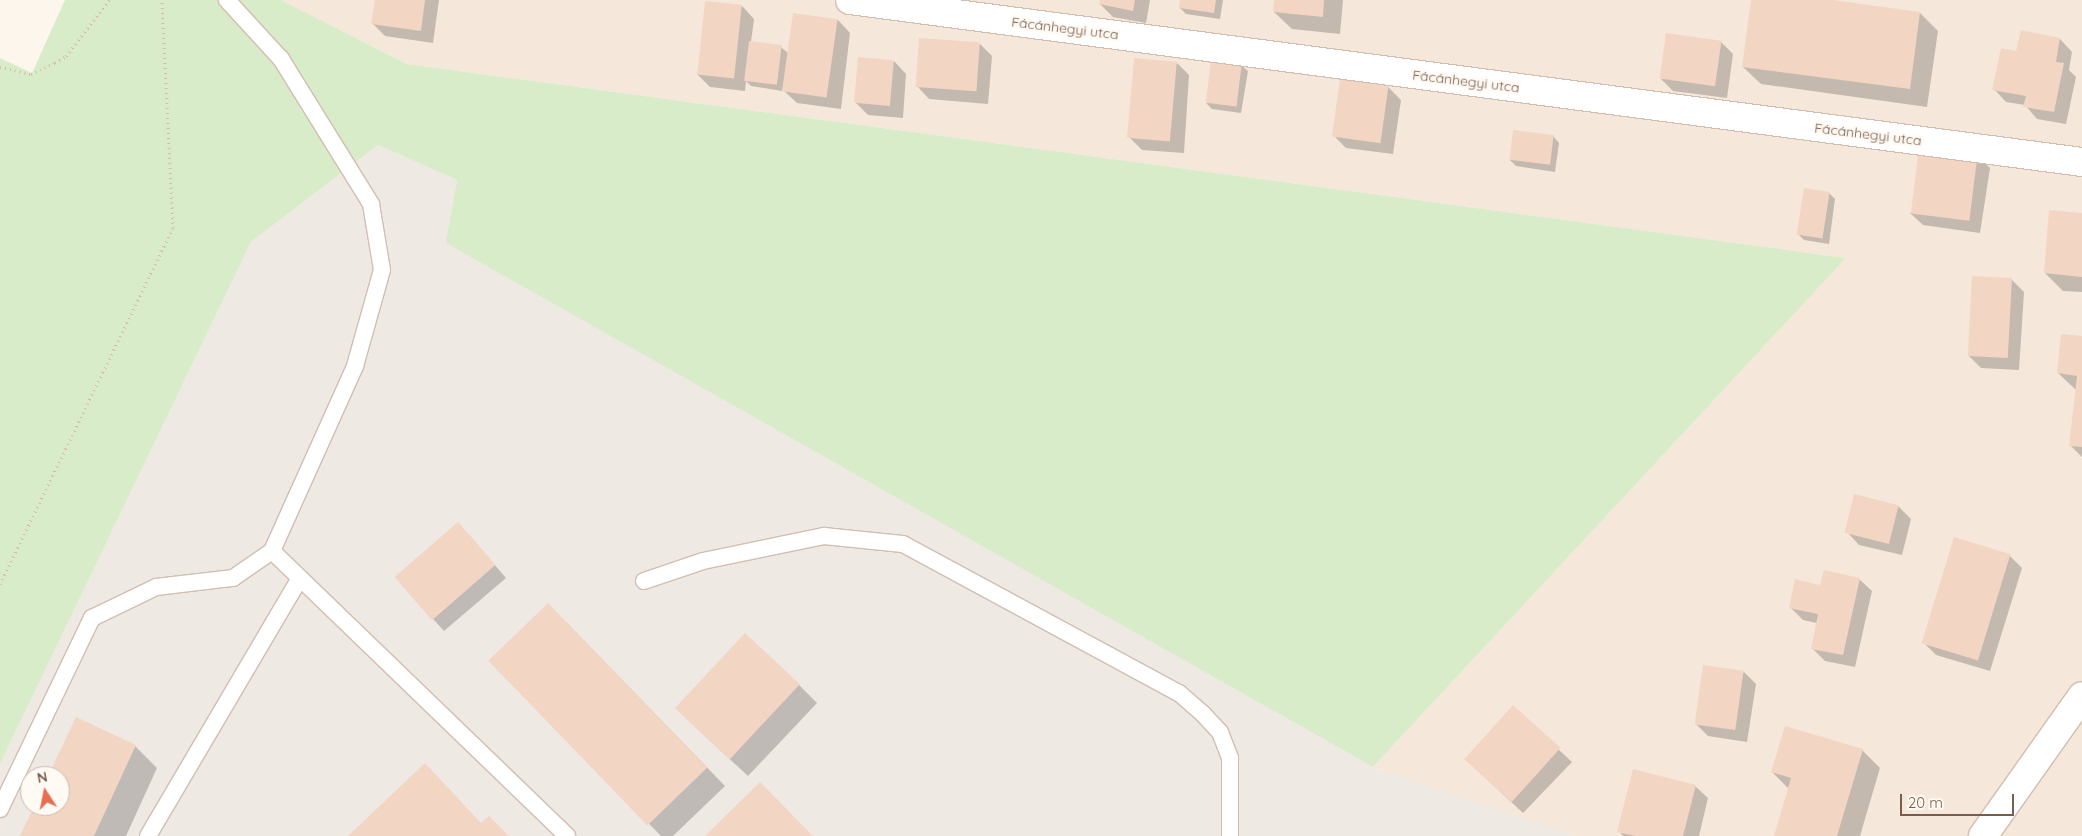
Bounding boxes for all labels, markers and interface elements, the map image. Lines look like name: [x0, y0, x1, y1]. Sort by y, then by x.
street label: Fácánhegyi utca: [1011, 13, 1119, 43]
street label: Fácánhegyi utca: [1412, 66, 1520, 96]
street label: Fácánhegyi utca: [1814, 119, 1922, 149]
north arrow: [20, 766, 70, 816]
text: N: [36, 767, 49, 787]
scale bar: [1902, 784, 2016, 816]
text: 20 m: [1908, 793, 1943, 812]

